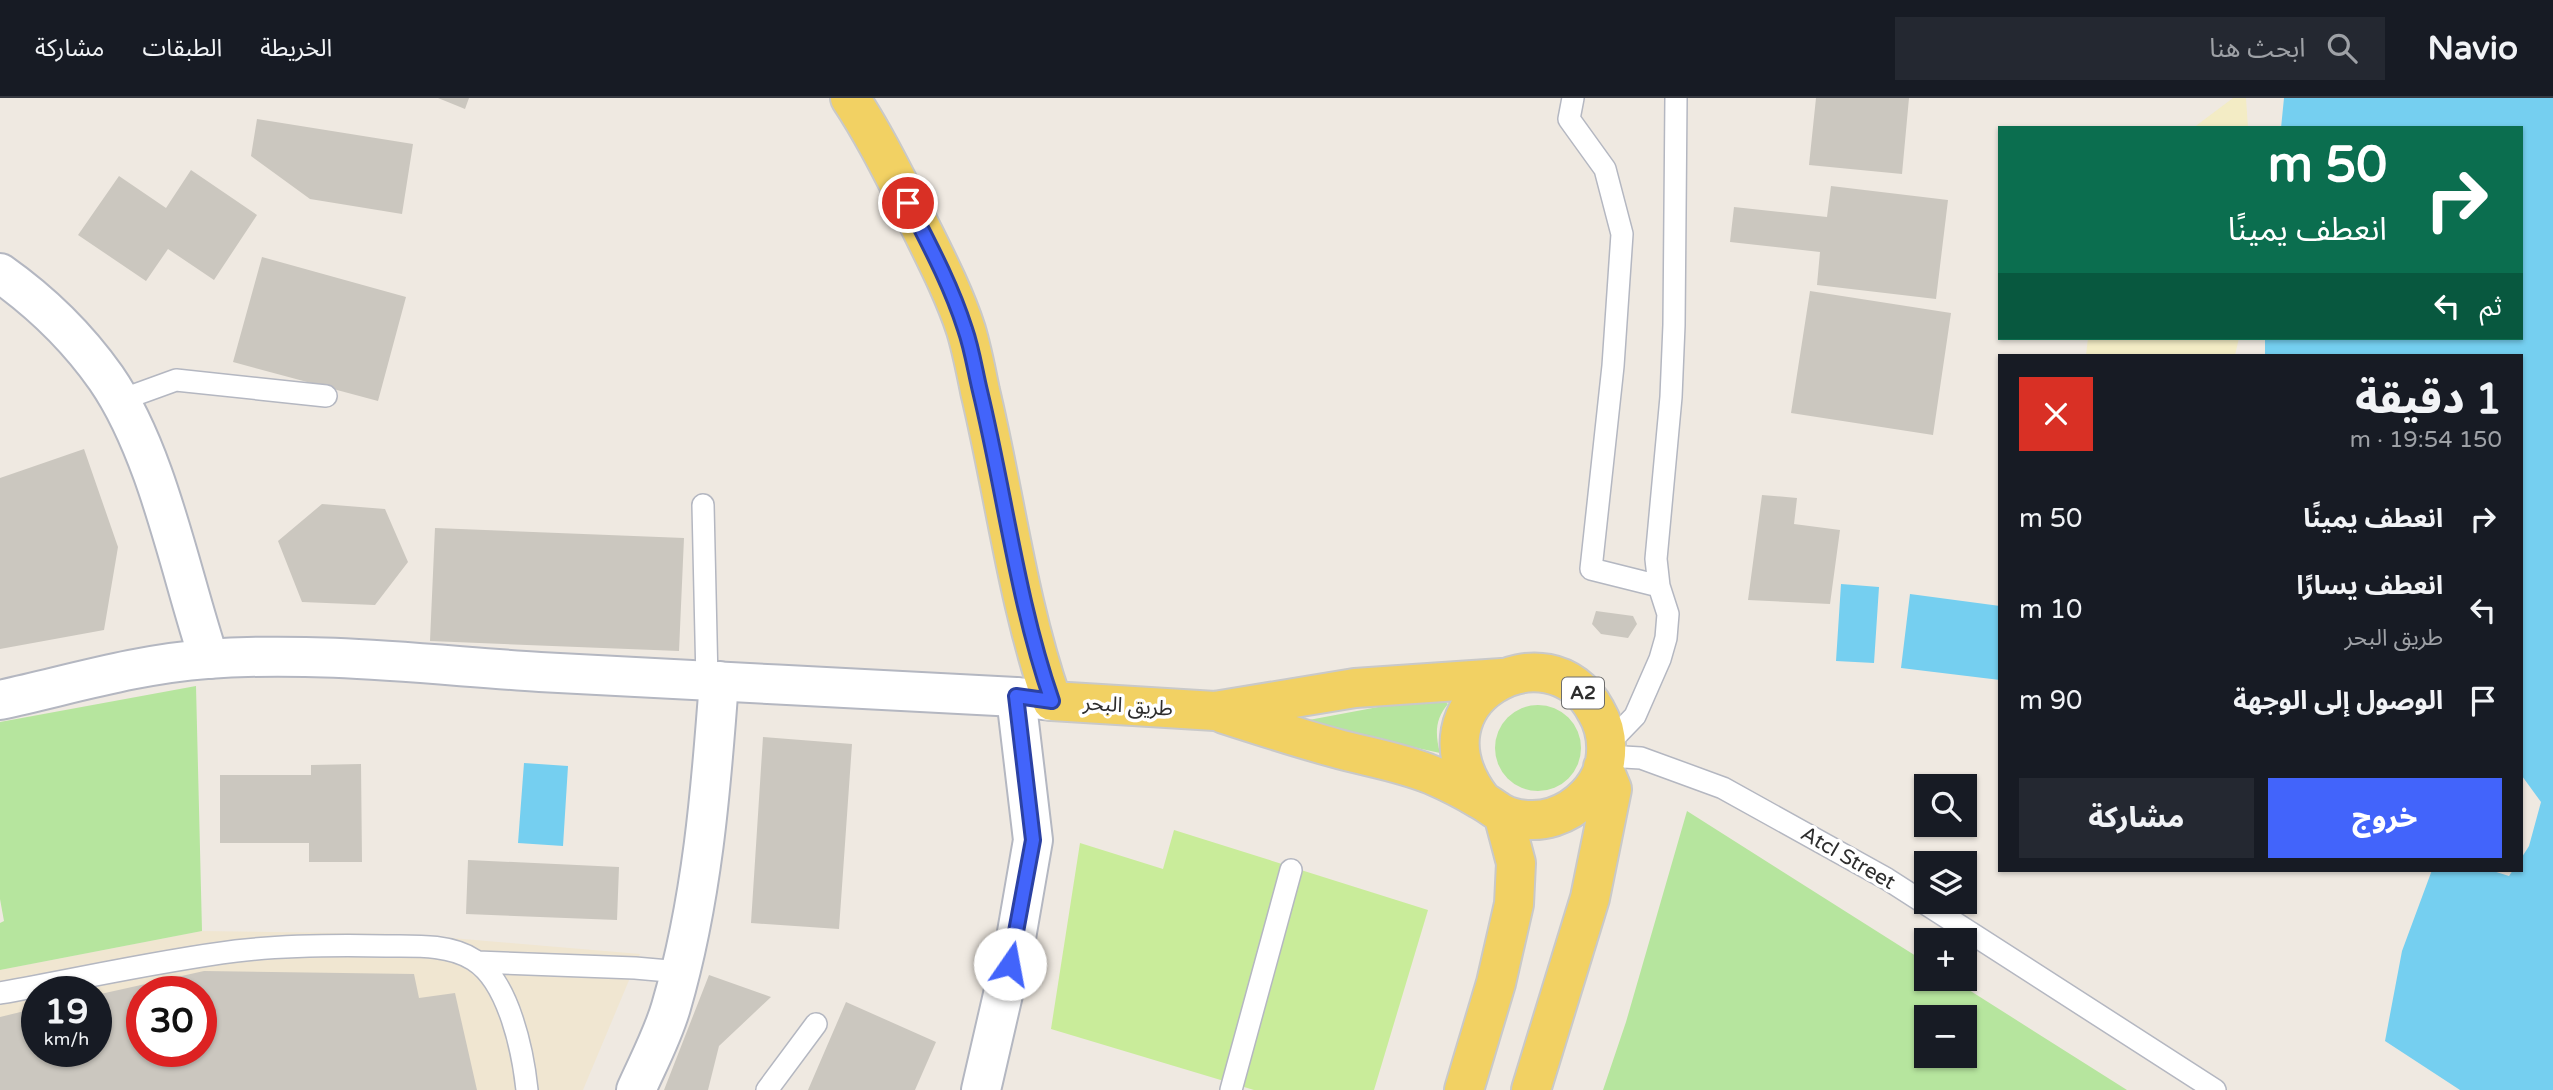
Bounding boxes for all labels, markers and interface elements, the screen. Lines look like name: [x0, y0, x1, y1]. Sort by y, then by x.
search box: [1895, 17, 2385, 80]
icon: search: [2323, 29, 2361, 67]
text: Navio: [2427, 29, 2518, 68]
text: ابحث هنا: [2209, 33, 2305, 64]
text: مشاركة: [35, 34, 104, 63]
text: الطبقات: [142, 34, 222, 63]
text: الخريطة: [260, 34, 332, 63]
text: 50 m: [2268, 136, 2387, 195]
icon: right: [2411, 154, 2502, 245]
pin: [878, 173, 938, 233]
icon: arrive: [889, 184, 927, 222]
text: انعطف يمينًا: [2228, 211, 2387, 249]
icon: left: [2428, 287, 2466, 325]
text: ثم: [2480, 291, 2502, 322]
text: 1 دقيقة: [2355, 374, 2502, 425]
button: close: [2019, 377, 2093, 451]
text: 150 m · 19:54: [2350, 426, 2502, 454]
icon: right: [2464, 500, 2502, 538]
text: 50 m: [2019, 503, 2082, 534]
text: انعطف يمينًا: [2303, 503, 2443, 534]
text: انعطف يسارًا: [2297, 570, 2443, 601]
icon: left: [2464, 591, 2502, 629]
text: 10 m: [2019, 594, 2082, 625]
text: طريق البحر: [2344, 624, 2443, 652]
road number: A2: [1562, 678, 1604, 708]
icon: arrive: [2464, 682, 2502, 720]
text: 90 m: [2019, 685, 2082, 716]
text: الوصول إلى الوجهة: [2233, 685, 2443, 716]
street label: طريق البحر: [1081, 690, 1174, 722]
map controls: [1914, 774, 1977, 1068]
button: search: [1914, 774, 1977, 837]
button: مشاركة: [2019, 778, 2254, 858]
button: خروج: [2268, 778, 2502, 858]
street label: Atcl Street: [1796, 821, 1900, 895]
button: layers: [1914, 851, 1977, 914]
position arrow: [973, 927, 1047, 1001]
button: +: [1914, 928, 1977, 991]
speed limit sign: 30: [126, 976, 217, 1067]
text: 19: [45, 991, 88, 1033]
button: −: [1914, 1005, 1977, 1068]
text: km/h: [44, 1028, 89, 1050]

